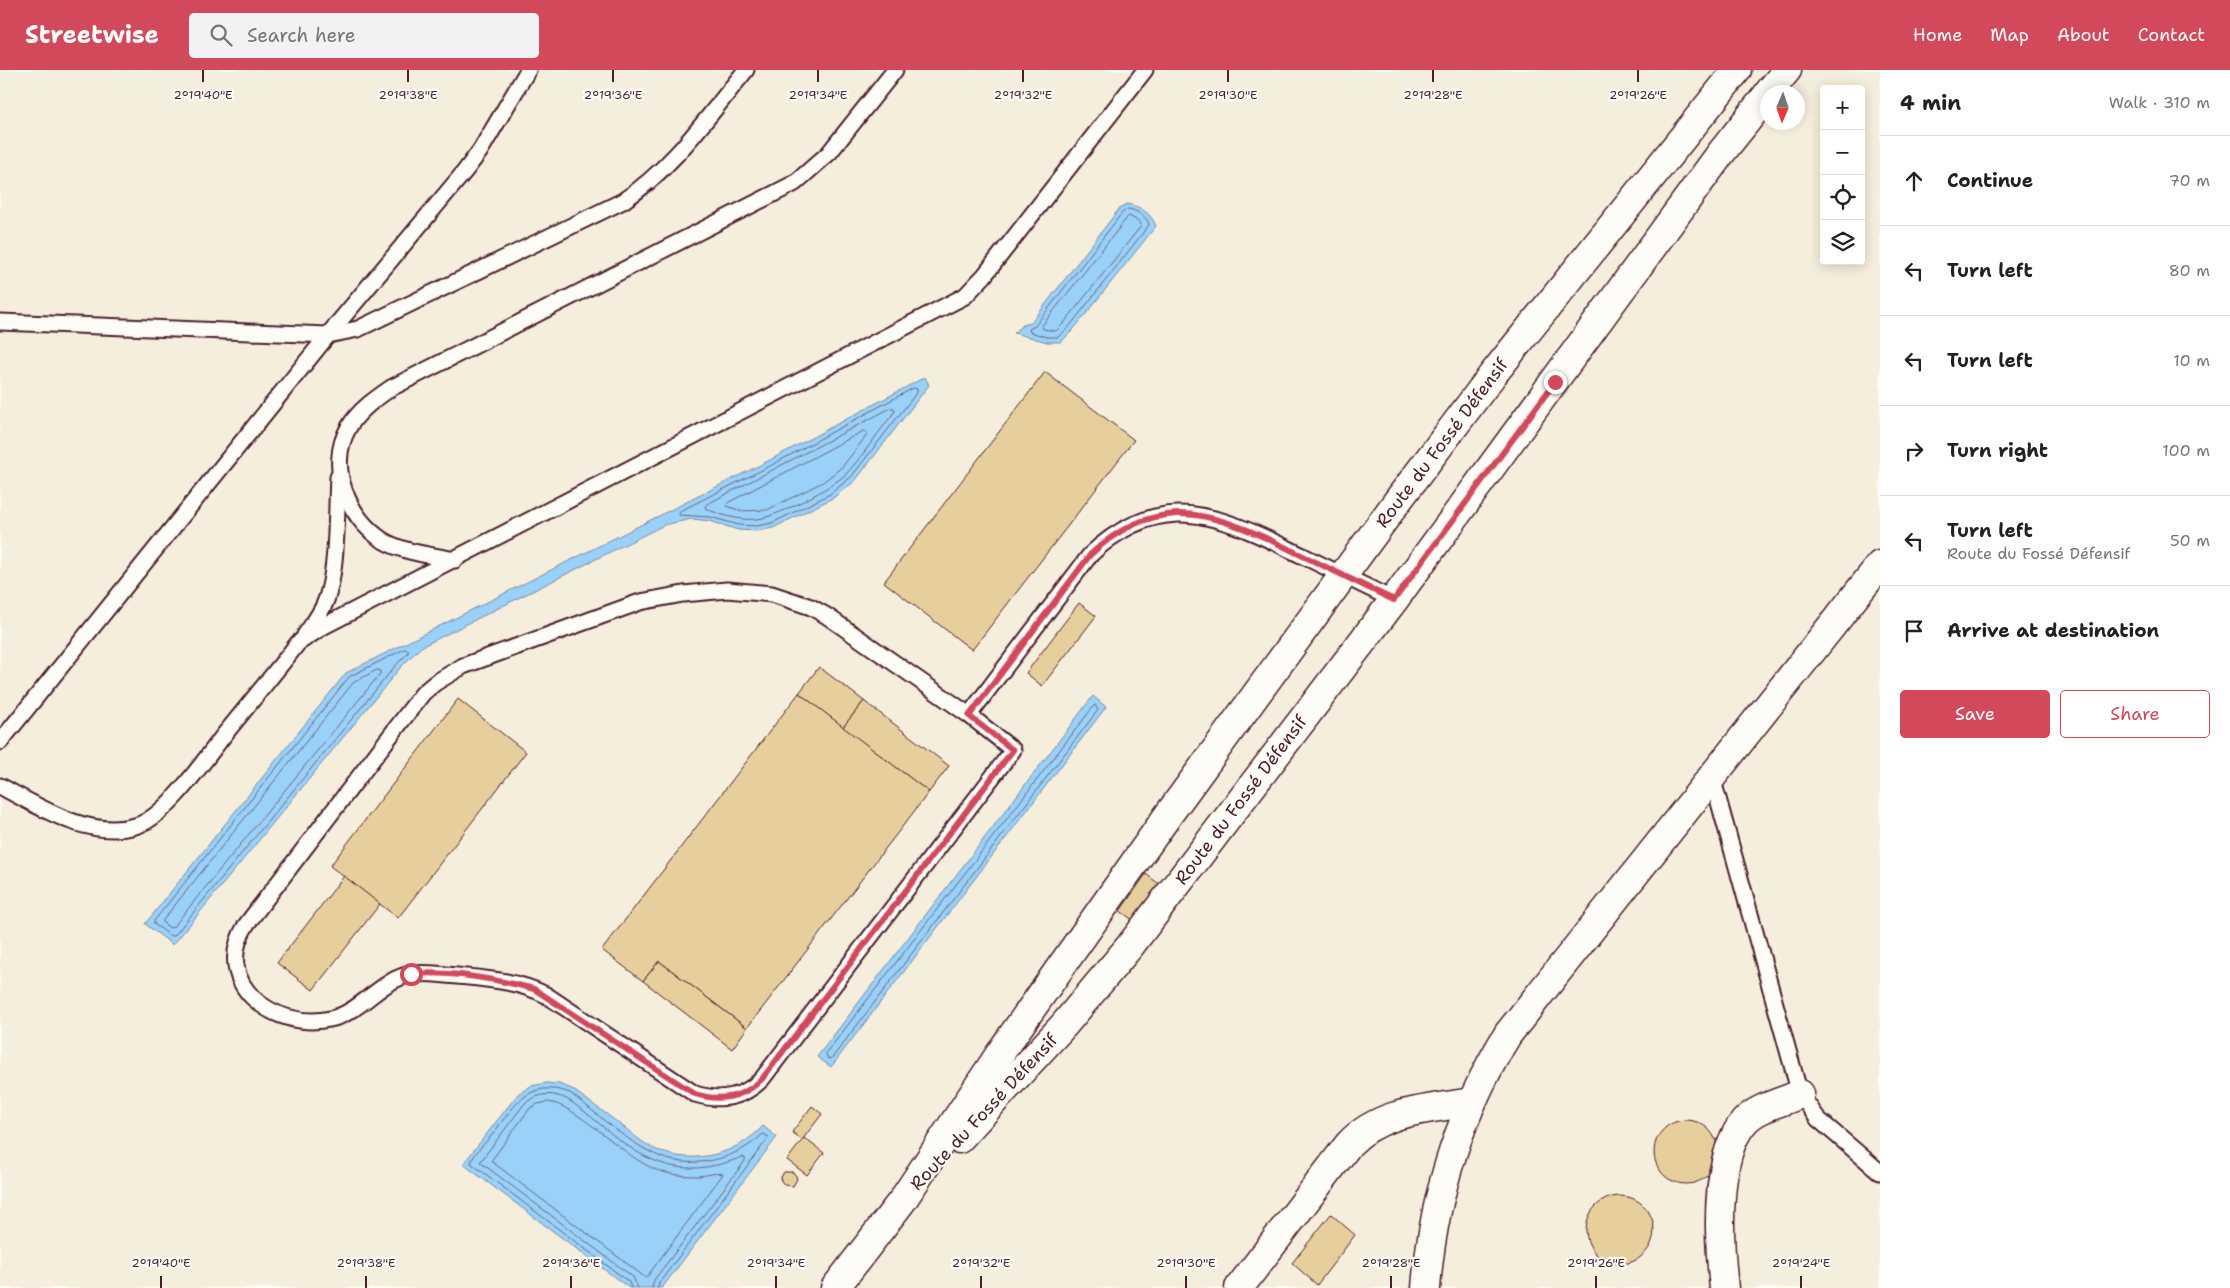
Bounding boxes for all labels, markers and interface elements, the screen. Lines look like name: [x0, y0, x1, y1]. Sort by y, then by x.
search box: [189, 13, 539, 58]
text: Streetwise: [25, 19, 159, 51]
icon: search: [207, 21, 235, 49]
text: Search here: [247, 23, 356, 48]
text: Home: [1913, 23, 1962, 47]
text: Map: [1990, 23, 2029, 47]
text: About: [2057, 23, 2110, 47]
text: Contact: [2138, 23, 2205, 47]
north arrow: [1760, 85, 1805, 130]
map controls: [1820, 85, 1865, 265]
button: +: [1820, 85, 1865, 130]
text: 2°19'40"E: [173, 87, 233, 103]
text: 2°19'38"E: [379, 87, 437, 103]
text: 2°19'36"E: [584, 87, 642, 103]
text: 2°19'34"E: [789, 87, 847, 103]
text: 2°19'32"E: [994, 87, 1052, 103]
text: 2°19'30"E: [1198, 87, 1258, 103]
text: 2°19'28"E: [1404, 87, 1462, 103]
text: 2°19'26"E: [1609, 87, 1667, 103]
text: 4 min: [1900, 89, 1961, 117]
text: Walk · 310 m: [2109, 92, 2210, 113]
button: −: [1820, 130, 1865, 175]
icon: ahead: [1900, 167, 1928, 195]
text: Continue: [1947, 168, 2033, 193]
text: 70 m: [2169, 170, 2210, 191]
button: locate: [1820, 175, 1865, 220]
button: layers: [1820, 220, 1865, 265]
icon: left: [1900, 257, 1928, 285]
text: Turn left: [1947, 258, 2033, 283]
text: 80 m: [2169, 260, 2210, 281]
icon: left: [1900, 347, 1928, 375]
text: Turn left: [1947, 348, 2033, 373]
text: 10 m: [2173, 350, 2210, 371]
street label: Route du Fossé Défensif: [1370, 353, 1514, 533]
route end: [1544, 371, 1567, 394]
icon: right: [1900, 437, 1928, 465]
text: Turn right: [1947, 438, 2048, 463]
text: 100 m: [2162, 440, 2210, 461]
text: Turn left: [1947, 518, 2033, 543]
icon: left: [1900, 527, 1928, 555]
text: 50 m: [2170, 530, 2210, 551]
text: Route du Fossé Défensif: [1947, 543, 2130, 564]
icon: arrive: [1900, 617, 1928, 645]
text: Arrive at destination: [1947, 618, 2159, 643]
button: Save: [1900, 690, 2050, 738]
button: Share: [2060, 690, 2210, 738]
street label: Route du Fossé Défensif: [1169, 710, 1313, 890]
route start: [400, 963, 423, 986]
street label: Route du Fossé Défensif: [905, 1028, 1063, 1196]
text: 2°19'40"E: [131, 1255, 191, 1271]
text: 2°19'38"E: [337, 1255, 395, 1271]
text: 2°19'36"E: [542, 1255, 600, 1271]
text: 2°19'34"E: [747, 1255, 805, 1271]
text: 2°19'32"E: [952, 1255, 1010, 1271]
text: 2°19'30"E: [1156, 1255, 1216, 1271]
text: 2°19'28"E: [1362, 1255, 1420, 1271]
text: 2°19'26"E: [1567, 1255, 1625, 1271]
text: 2°19'24"E: [1772, 1255, 1830, 1271]

